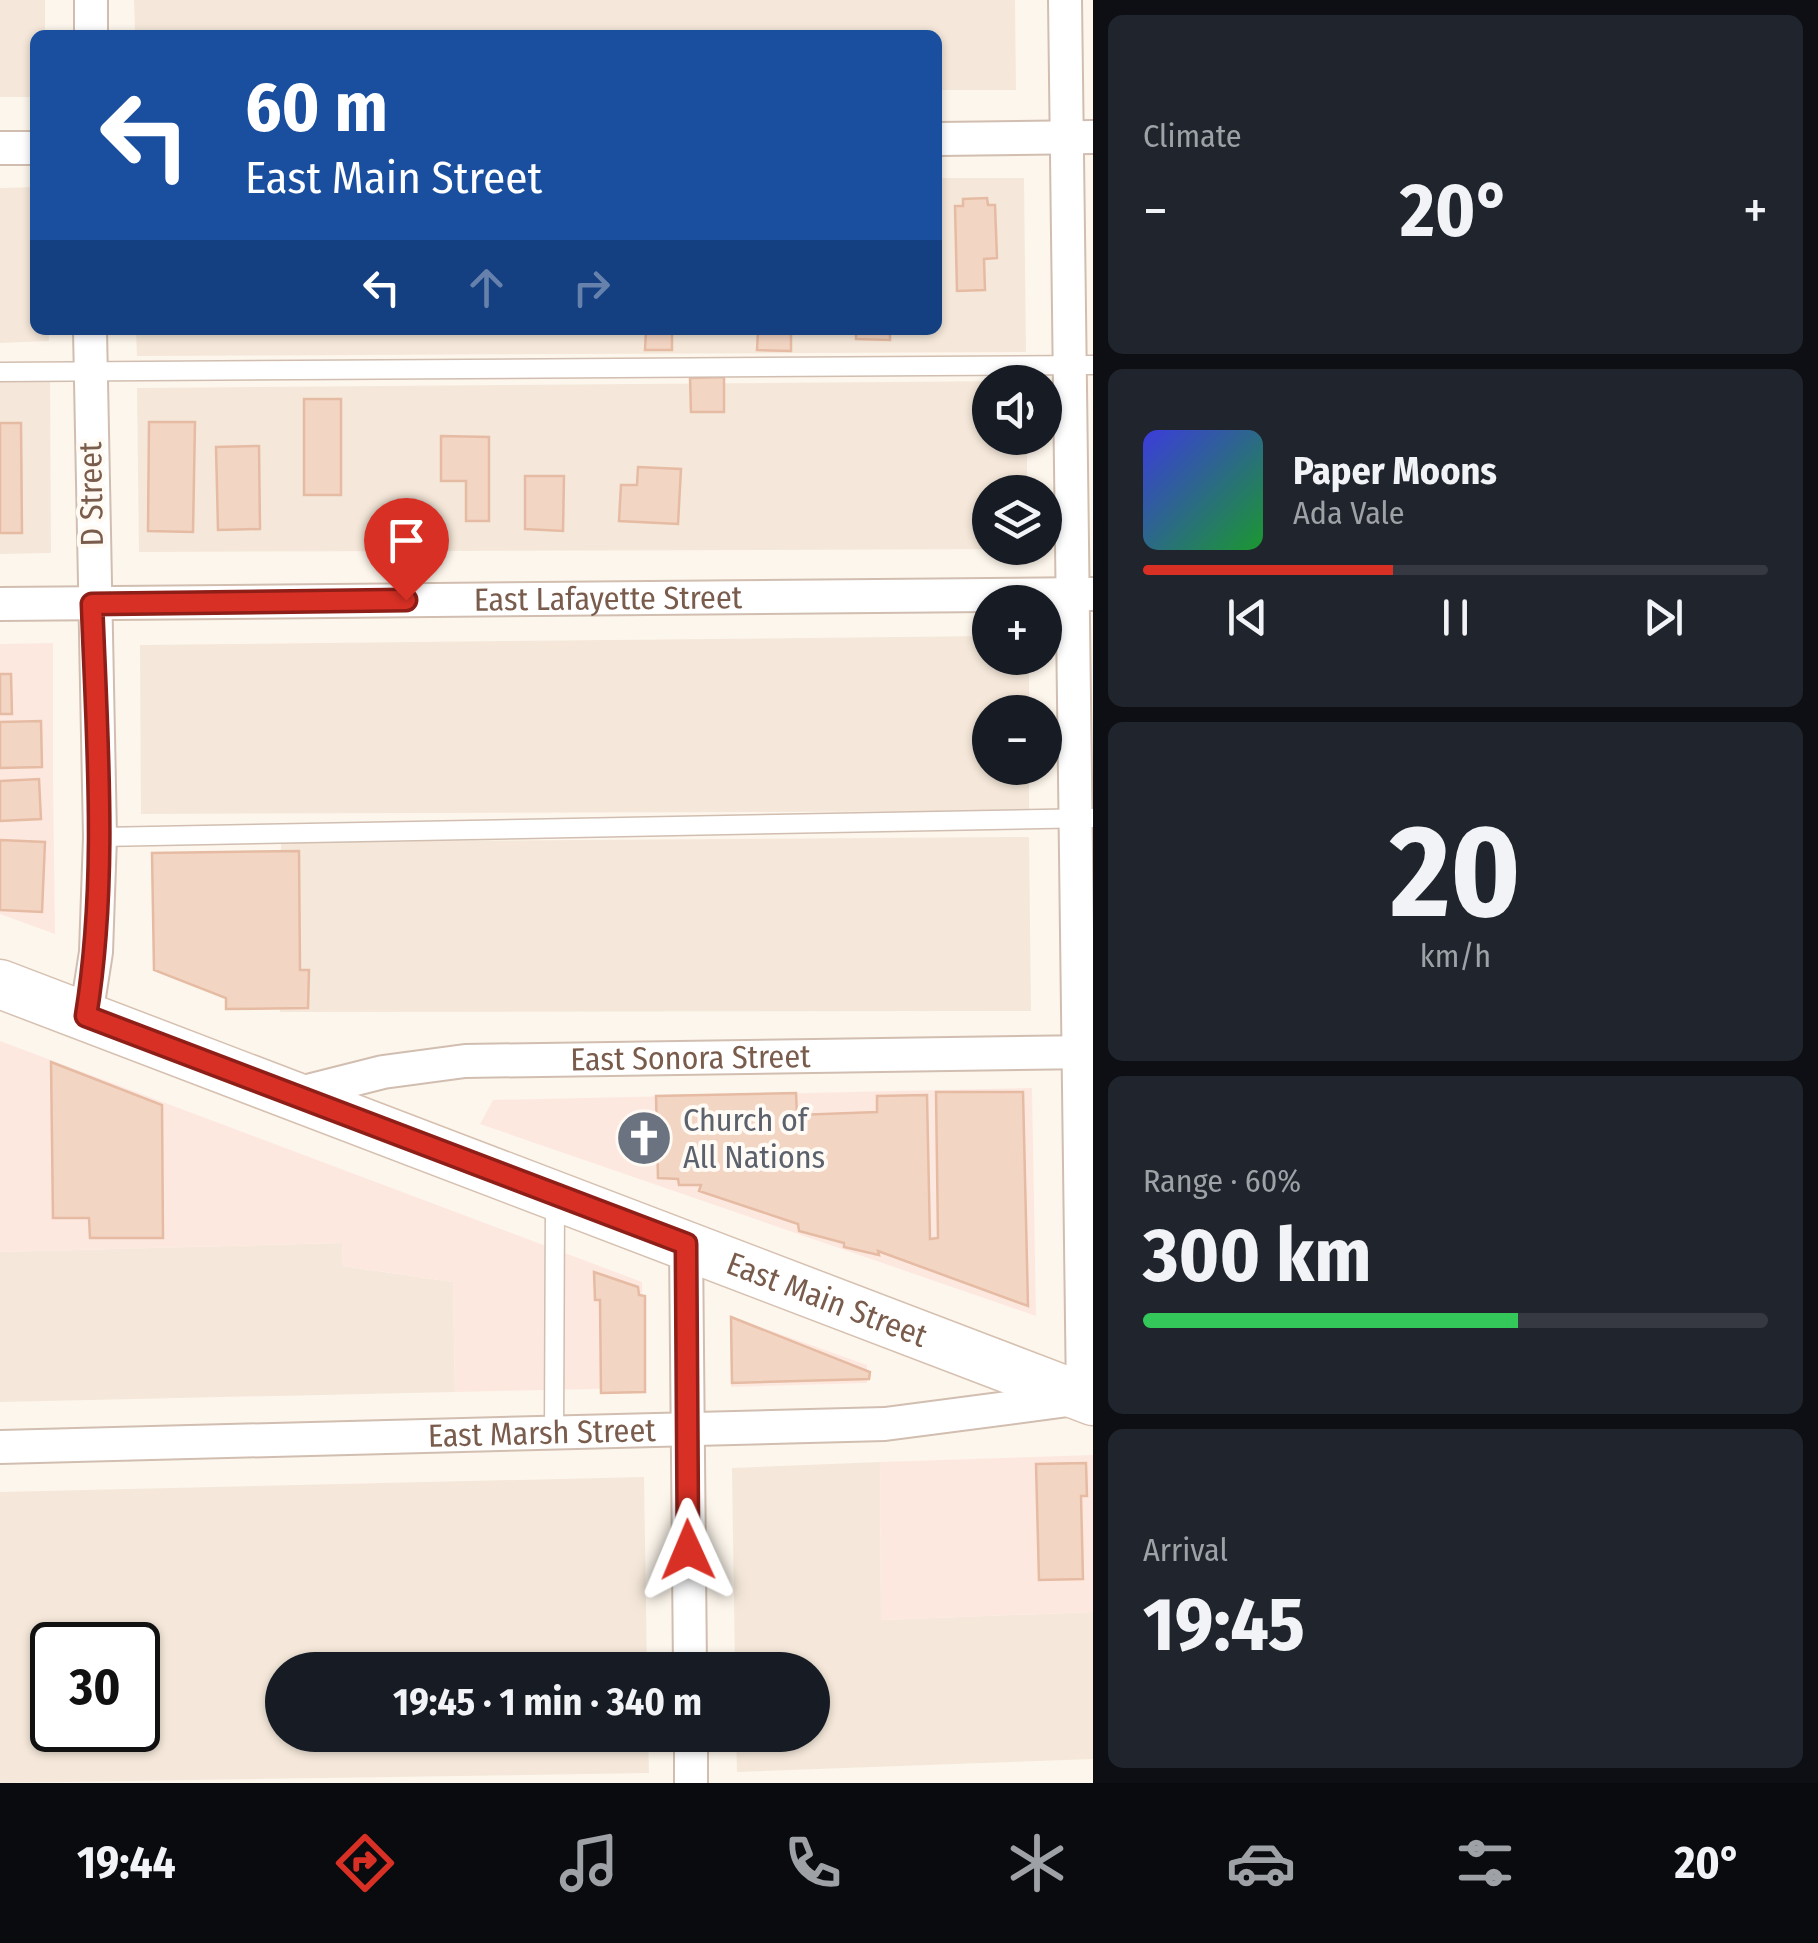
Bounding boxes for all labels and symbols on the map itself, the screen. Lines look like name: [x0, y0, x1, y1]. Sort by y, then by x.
street label: D Street: [71, 441, 111, 547]
pin: [364, 498, 449, 601]
street label: East Lafayette Street: [474, 578, 743, 619]
street label: East Sonora Street: [570, 1037, 811, 1078]
place label: Church of All Nations: [683, 1101, 825, 1176]
church icon: Church of All Nations: [614, 1108, 674, 1168]
street label: East Main Street: [721, 1244, 933, 1355]
street label: East Marsh Street: [427, 1411, 657, 1455]
position arrow: [636, 1498, 740, 1602]
speed limit sign: 30: [30, 1622, 160, 1752]

